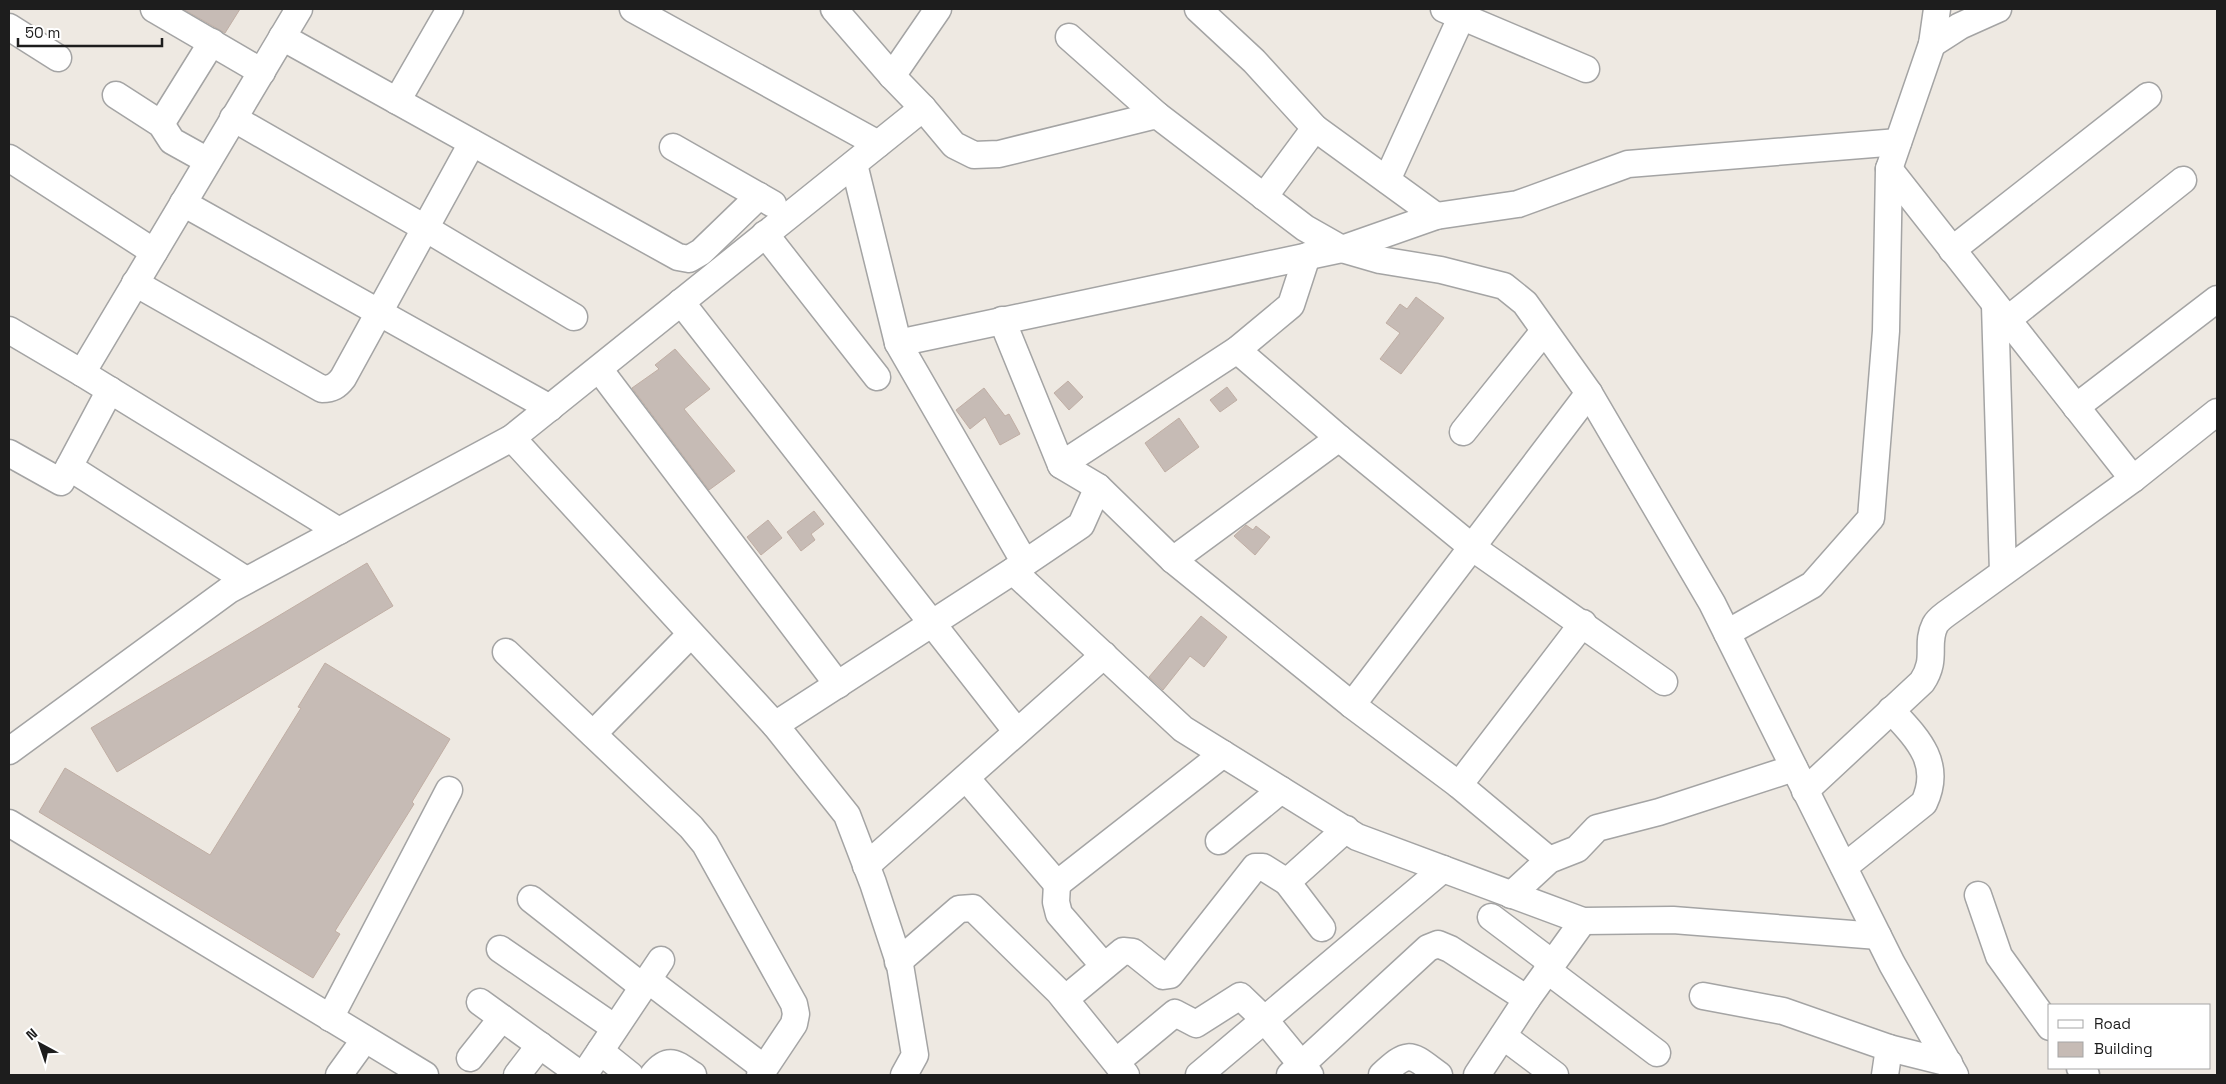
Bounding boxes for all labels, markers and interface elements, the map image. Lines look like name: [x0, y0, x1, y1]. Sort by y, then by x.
scale bar: [18, 15, 161, 47]
text: 50 m: [25, 23, 60, 42]
legend: [2048, 1004, 2211, 1069]
text: Road: [2094, 1014, 2131, 1033]
north arrow: [15, 1019, 65, 1069]
text: N: [22, 1024, 41, 1044]
text: Building: [2094, 1039, 2153, 1058]

